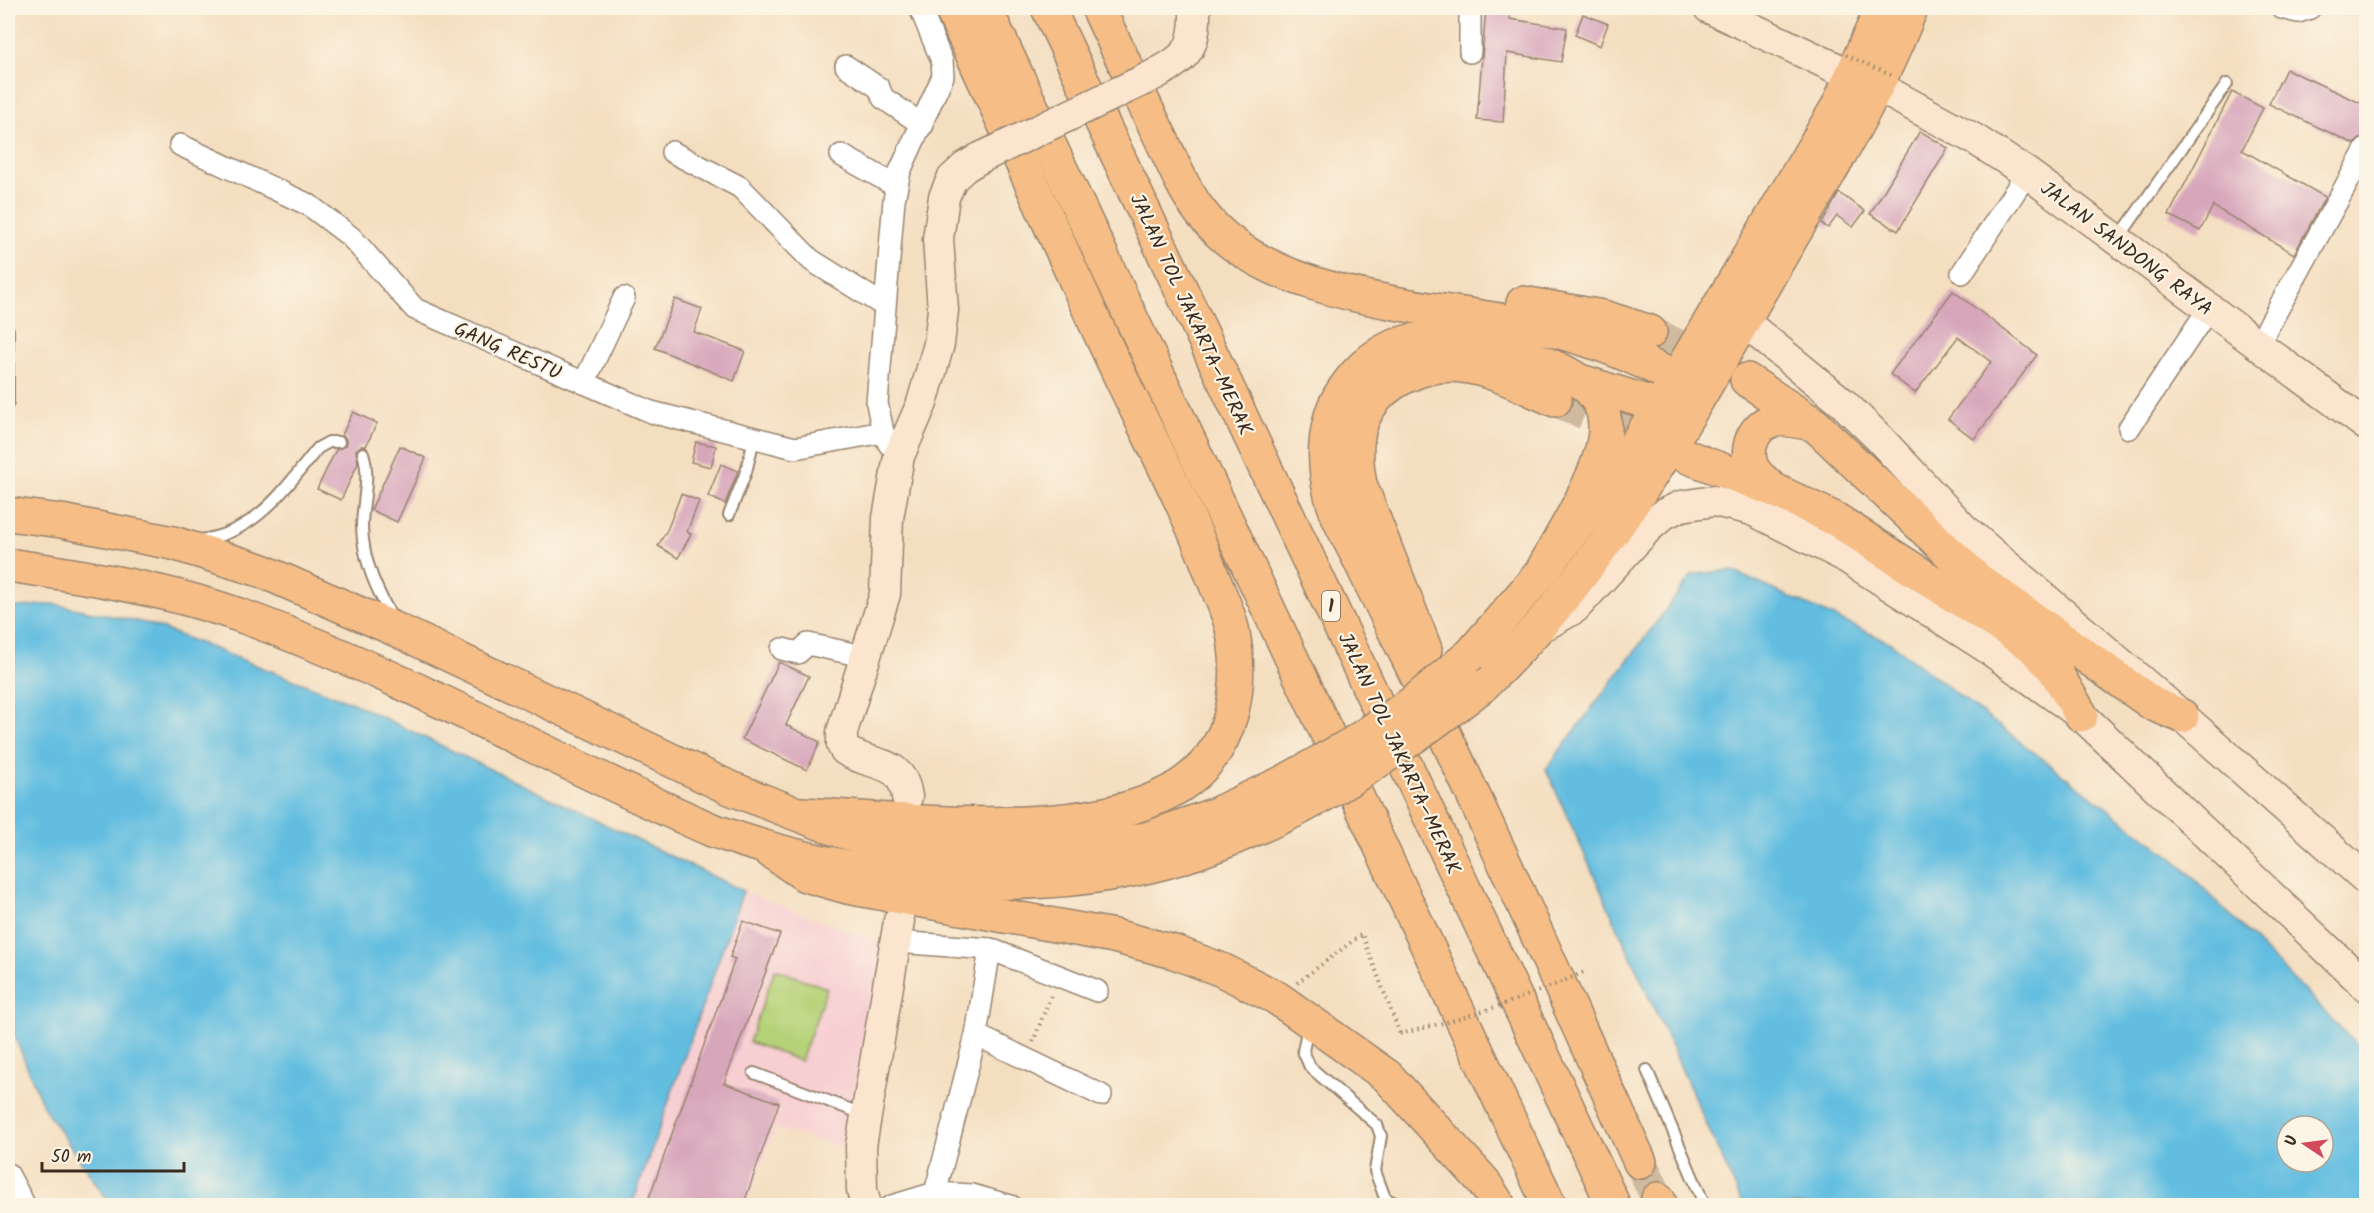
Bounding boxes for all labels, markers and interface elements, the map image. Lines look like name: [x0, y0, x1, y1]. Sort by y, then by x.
street label: JALAN SANDONG RAYA: [2033, 174, 2219, 325]
street label: JALAN TOL JAKARTA–MERAK: [1120, 189, 1260, 441]
street label: GANG RESTU: [448, 314, 566, 390]
road number: 1: [1322, 591, 1340, 621]
street label: JALAN TOL JAKARTA–MERAK: [1328, 628, 1468, 880]
north arrow: [2275, 1114, 2335, 1174]
text: U: [2279, 1133, 2305, 1148]
scale bar: [42, 1135, 184, 1173]
text: 50 m: [51, 1143, 91, 1172]

